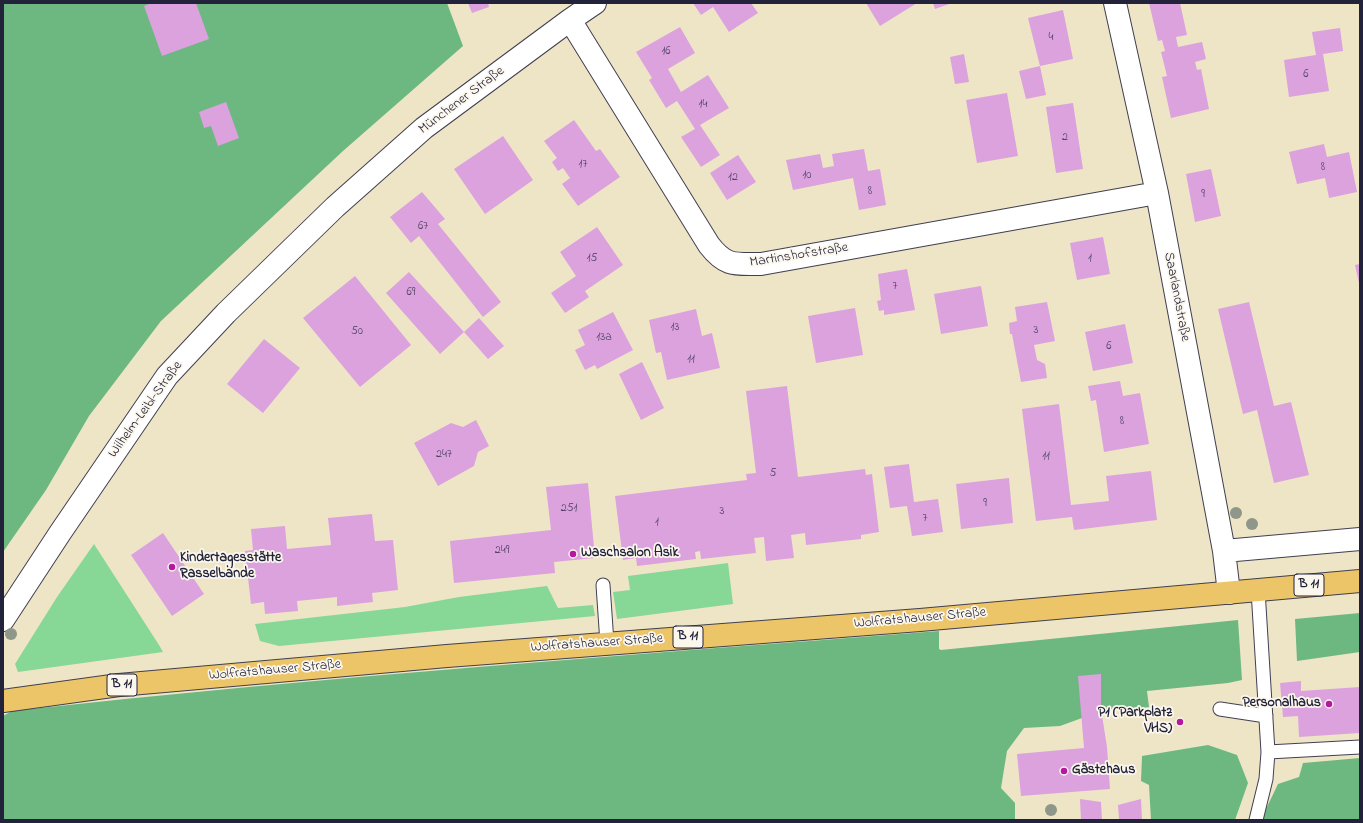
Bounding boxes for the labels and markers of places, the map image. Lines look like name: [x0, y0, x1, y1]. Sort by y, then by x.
place label: Waschsalon Asik: [581, 546, 679, 562]
marker: Waschsalon Asik: [568, 549, 578, 559]
place label: Kindertagesstätte Rasselbande: [180, 551, 281, 584]
marker: Kindertagesstätte Rasselbande: [167, 562, 177, 572]
place label: Personalhaus: [1243, 696, 1321, 712]
marker: Personalhaus: [1324, 699, 1334, 709]
place label: P1 (Parkplatz VHS): [1098, 706, 1172, 738]
marker: P1 (Parkplatz VHS): [1175, 717, 1185, 727]
place label: Gästehaus: [1072, 763, 1135, 779]
marker: Gästehaus: [1059, 766, 1069, 776]

